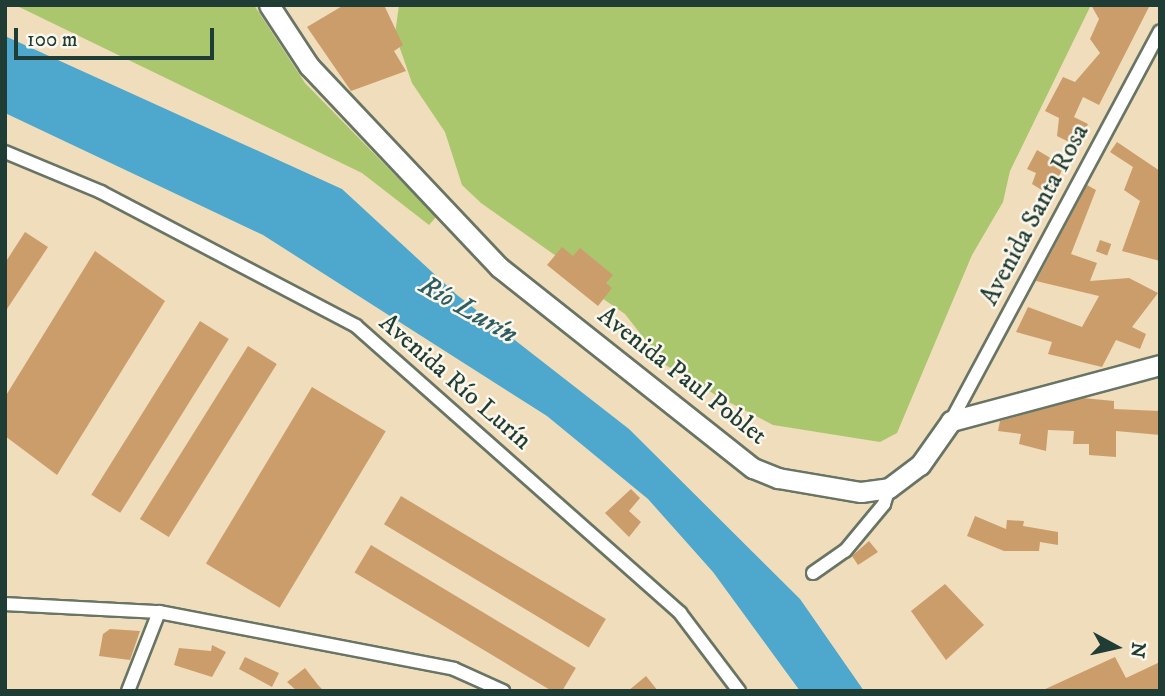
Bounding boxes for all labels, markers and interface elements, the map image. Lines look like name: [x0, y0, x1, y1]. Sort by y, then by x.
scale bar: [18, 14, 217, 58]
text: 100 m: [27, 27, 78, 53]
street label: Avenida Santa Rosa: [974, 119, 1096, 311]
water label: Río Lurín: [413, 269, 523, 351]
street label: Avenida Paul Poblet: [591, 300, 773, 452]
street label: Avenida Río Lurín: [372, 307, 538, 457]
north arrow: [1081, 612, 1151, 682]
text: N: [1125, 641, 1150, 659]

